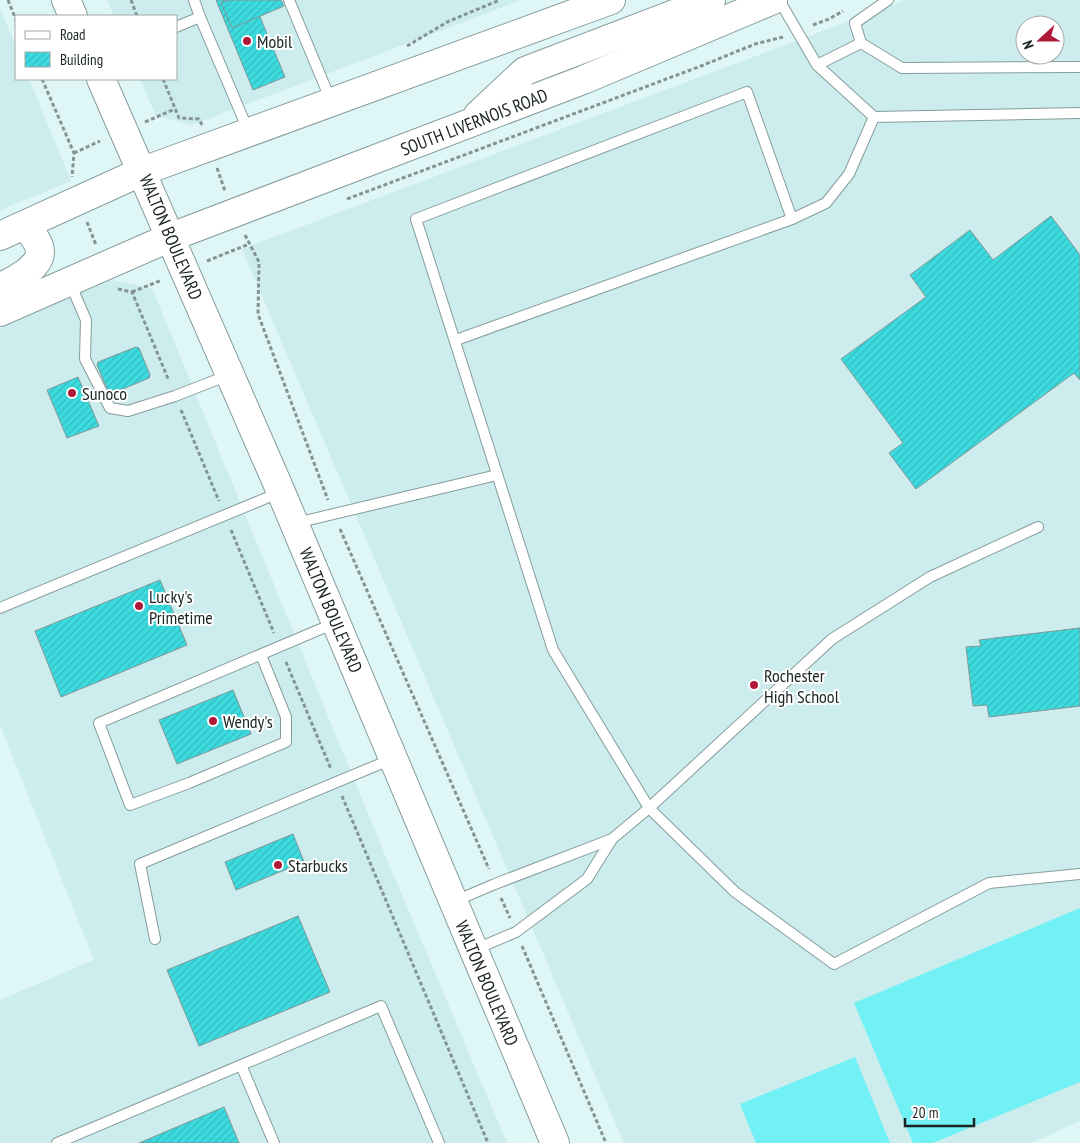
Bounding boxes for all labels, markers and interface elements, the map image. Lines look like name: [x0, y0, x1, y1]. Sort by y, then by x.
legend: [15, 15, 178, 80]
north arrow: [1015, 15, 1065, 65]
text: Road: [60, 25, 86, 44]
place label: Mobil: [257, 30, 293, 53]
marker: Mobil: [241, 35, 253, 47]
text: N: [1018, 38, 1038, 51]
text: Building: [60, 50, 103, 69]
street label: SOUTH LIVERNOIS ROAD: [397, 83, 551, 161]
street label: WALTON BOULEVARD: [134, 171, 208, 303]
place label: Sunoco: [82, 382, 127, 405]
marker: Sunoco: [66, 387, 78, 399]
street label: WALTON BOULEVARD: [294, 544, 368, 676]
place label: Lucky's Primetime: [149, 585, 213, 629]
marker: Lucky's Primetime: [133, 600, 145, 612]
place label: Rochester High School: [764, 664, 840, 708]
marker: Rochester High School: [748, 679, 760, 691]
place label: Wendy's: [223, 710, 273, 733]
marker: Wendy's: [207, 715, 219, 727]
place label: Starbucks: [288, 854, 348, 877]
marker: Starbucks: [272, 859, 284, 871]
street label: WALTON BOULEVARD: [450, 917, 524, 1049]
scale bar: [905, 1096, 974, 1128]
text: 20 m: [912, 1103, 938, 1122]

